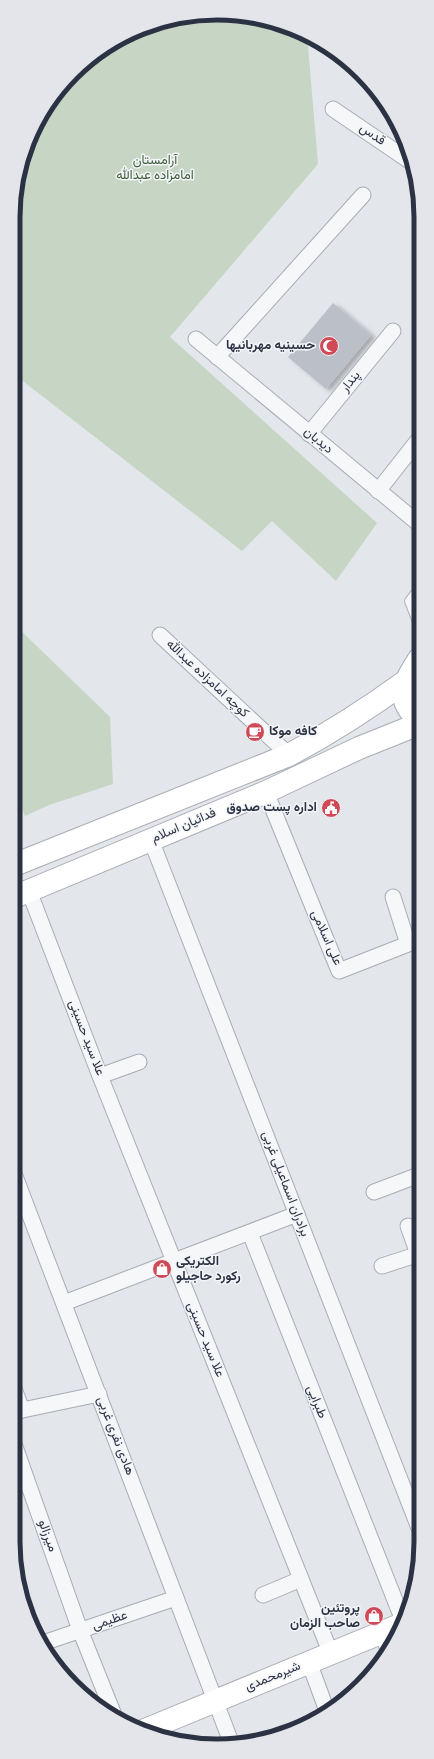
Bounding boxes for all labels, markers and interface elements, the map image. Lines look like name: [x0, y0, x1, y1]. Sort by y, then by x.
street label: قدس: [356, 120, 388, 150]
park label: آرامستان امامزاده عبدالله: [116, 153, 194, 184]
mosque icon: حسینیه مهربانیها: [318, 335, 340, 357]
place label: حسینیه مهربانیها: [226, 338, 315, 354]
street label: پندار: [337, 368, 364, 397]
street label: دیدبان: [300, 424, 336, 458]
street label: کوچه امامزاده عبدالله: [162, 636, 253, 722]
cafe icon: کافه موکا: [244, 721, 266, 743]
place label: کافه موکا: [269, 724, 317, 740]
public building icon: اداره پست صدوق: [320, 797, 342, 819]
place label: اداره پست صدوق: [227, 800, 317, 816]
street label: فدائیان اسلام: [149, 805, 219, 847]
street label: علی اسلامی: [307, 908, 345, 968]
street label: علا سید حسینی: [64, 998, 108, 1078]
street label: برادران اسماعیلی غربی: [257, 1129, 313, 1239]
place label: الکتریکی رکورد حاجیلو: [176, 1254, 241, 1285]
shop icon: الکتریکی رکورد حاجیلو: [151, 1258, 173, 1280]
street label: علا سید حسینی: [183, 1300, 227, 1380]
street label: طبرایی: [302, 1383, 330, 1421]
street label: هادی نفری غربی: [93, 1394, 137, 1478]
street label: میرزالو: [34, 1518, 60, 1554]
place label: پروتئین صاحب الزمان: [290, 1601, 360, 1632]
shop icon: پروتئین صاحب الزمان: [363, 1605, 385, 1627]
street label: عظیمی: [90, 1607, 130, 1634]
street label: شیرمحمدی: [243, 1659, 303, 1695]

